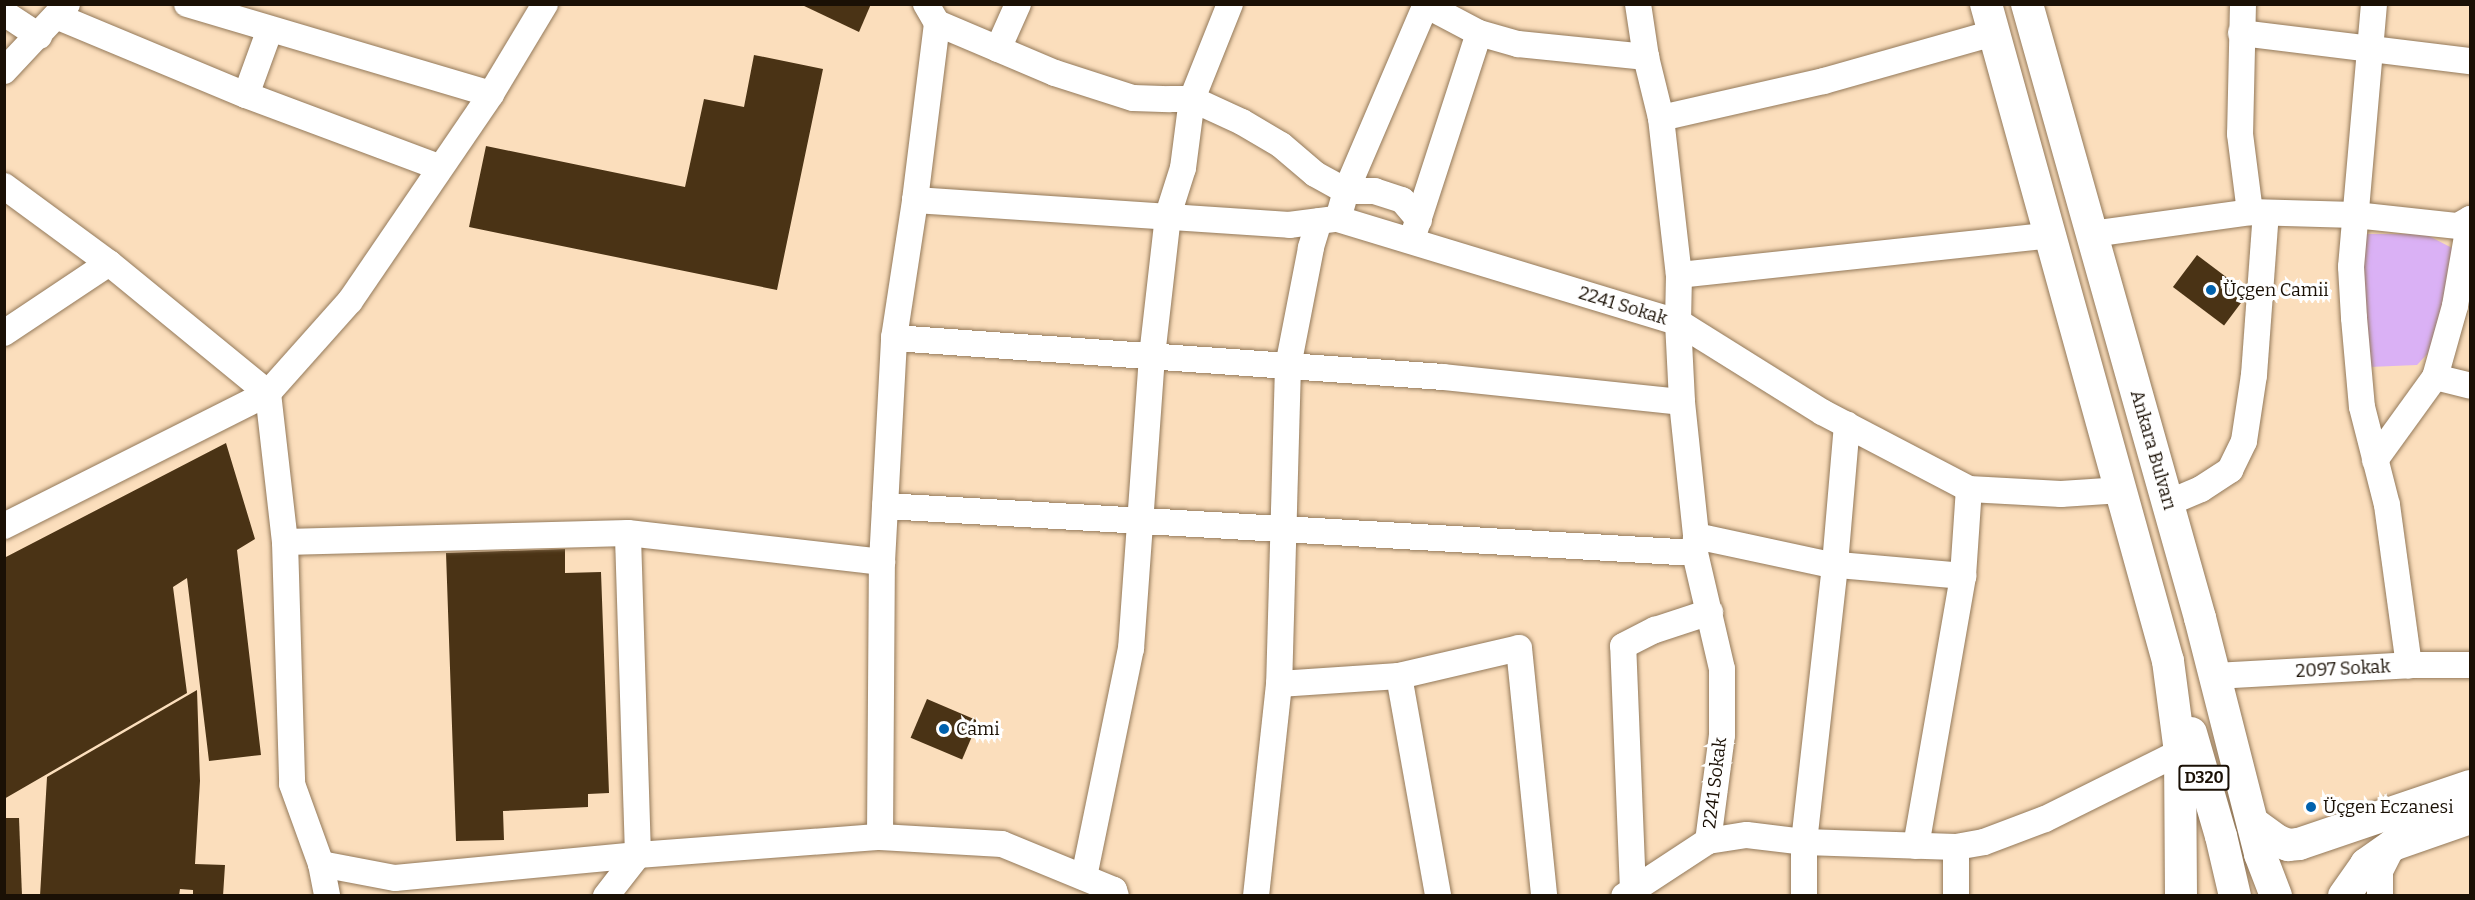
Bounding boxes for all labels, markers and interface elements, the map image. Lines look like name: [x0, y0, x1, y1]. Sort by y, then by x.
place label: Üçgen Camii: [2223, 279, 2329, 301]
street label: 2241 Sokak: [1576, 282, 1670, 330]
marker: Üçgen Camii: [2204, 283, 2218, 297]
street label: Ankara Bulvarı: [2126, 388, 2180, 512]
street label: 2097 Sokak: [2295, 656, 2391, 682]
place label: Cami: [956, 718, 1000, 740]
marker: Cami: [937, 722, 951, 736]
street label: 2241 Sokak: [1699, 736, 1731, 830]
road number: D320: [2177, 765, 2231, 791]
place label: Üçgen Eczanesi: [2323, 796, 2454, 818]
marker: Üçgen Eczanesi: [2304, 800, 2318, 814]

